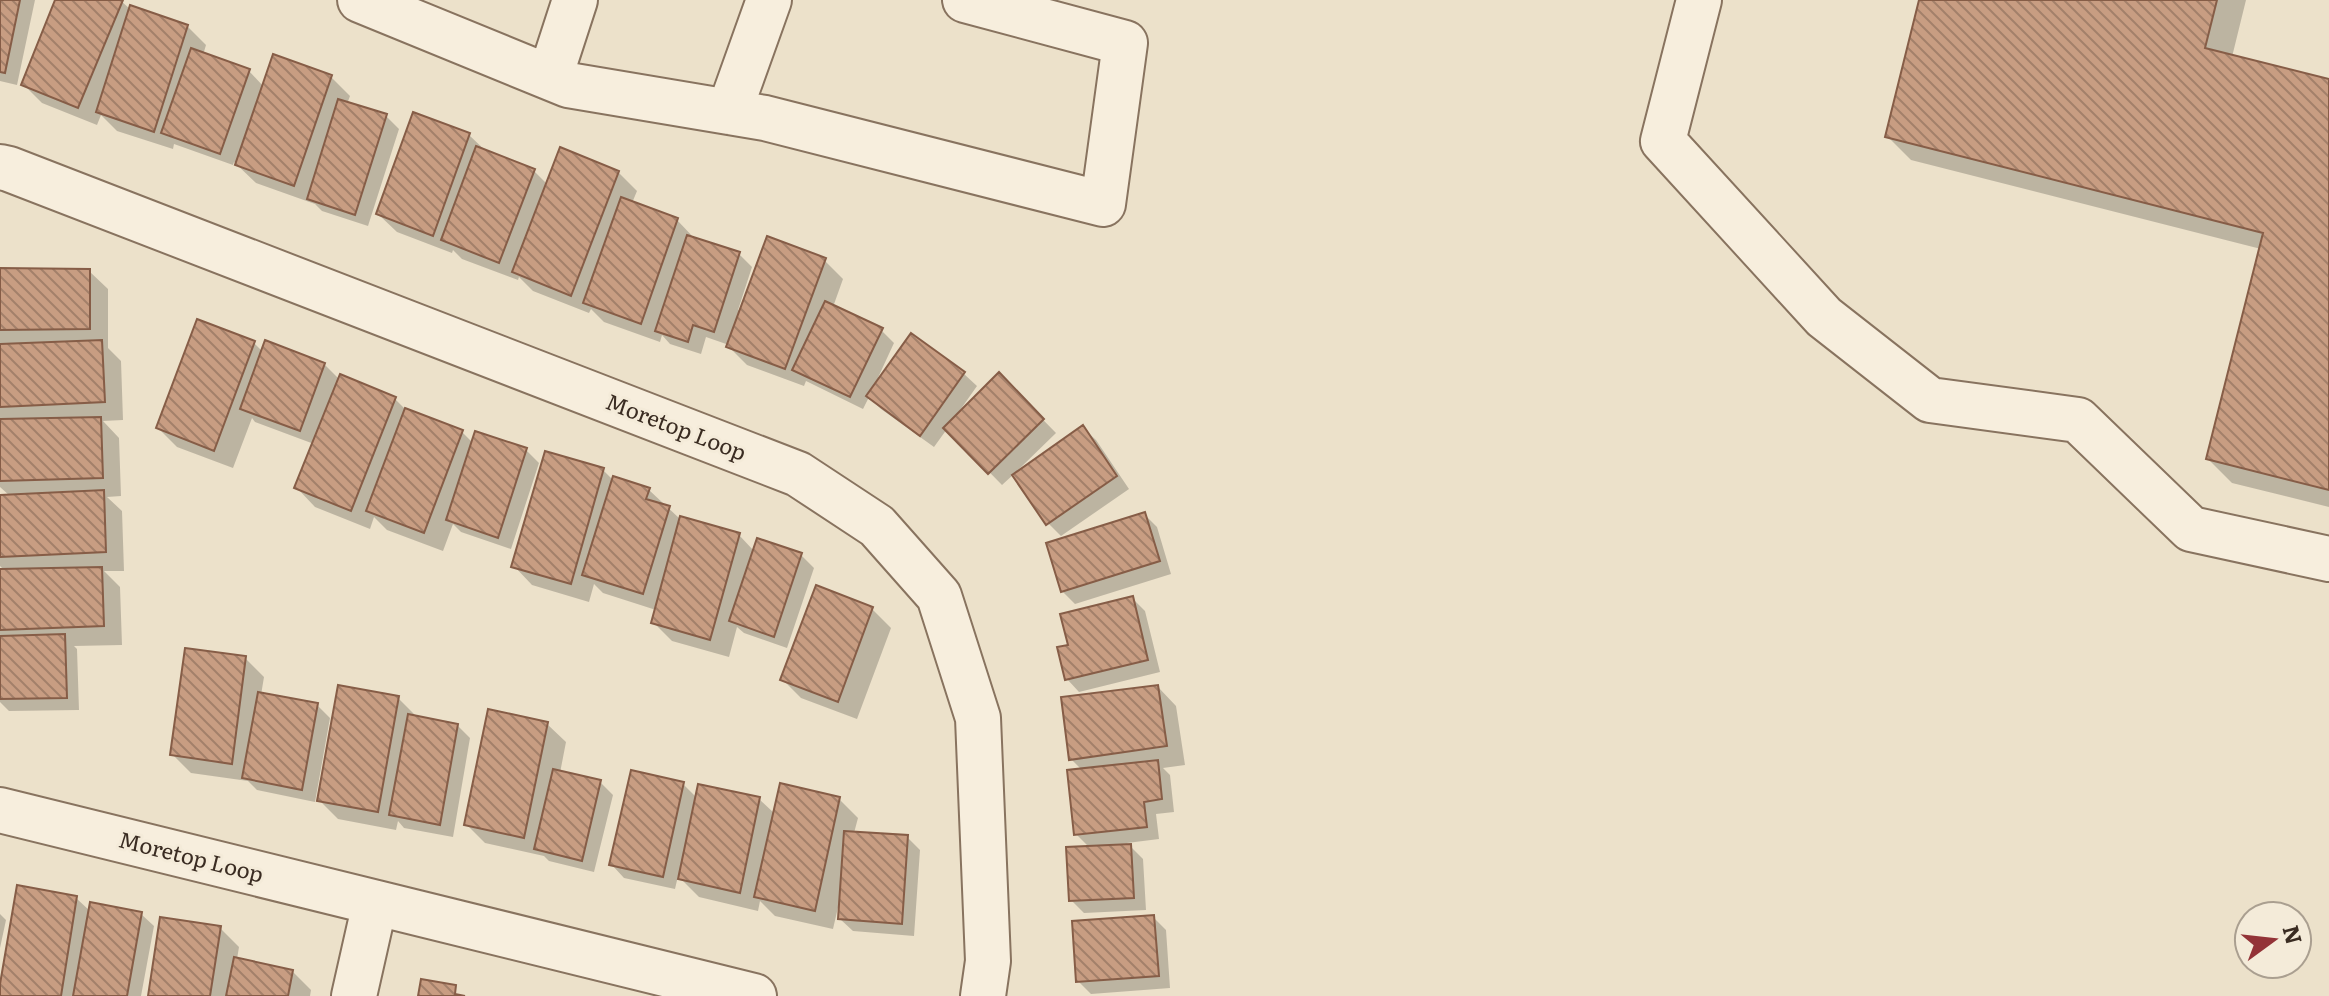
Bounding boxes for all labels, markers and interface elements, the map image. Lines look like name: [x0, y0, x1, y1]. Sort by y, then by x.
street label: Moretop Loop: [601, 384, 752, 468]
street label: Moretop Loop: [115, 822, 267, 889]
north arrow: [2233, 900, 2313, 980]
text: N: [2275, 921, 2312, 948]

